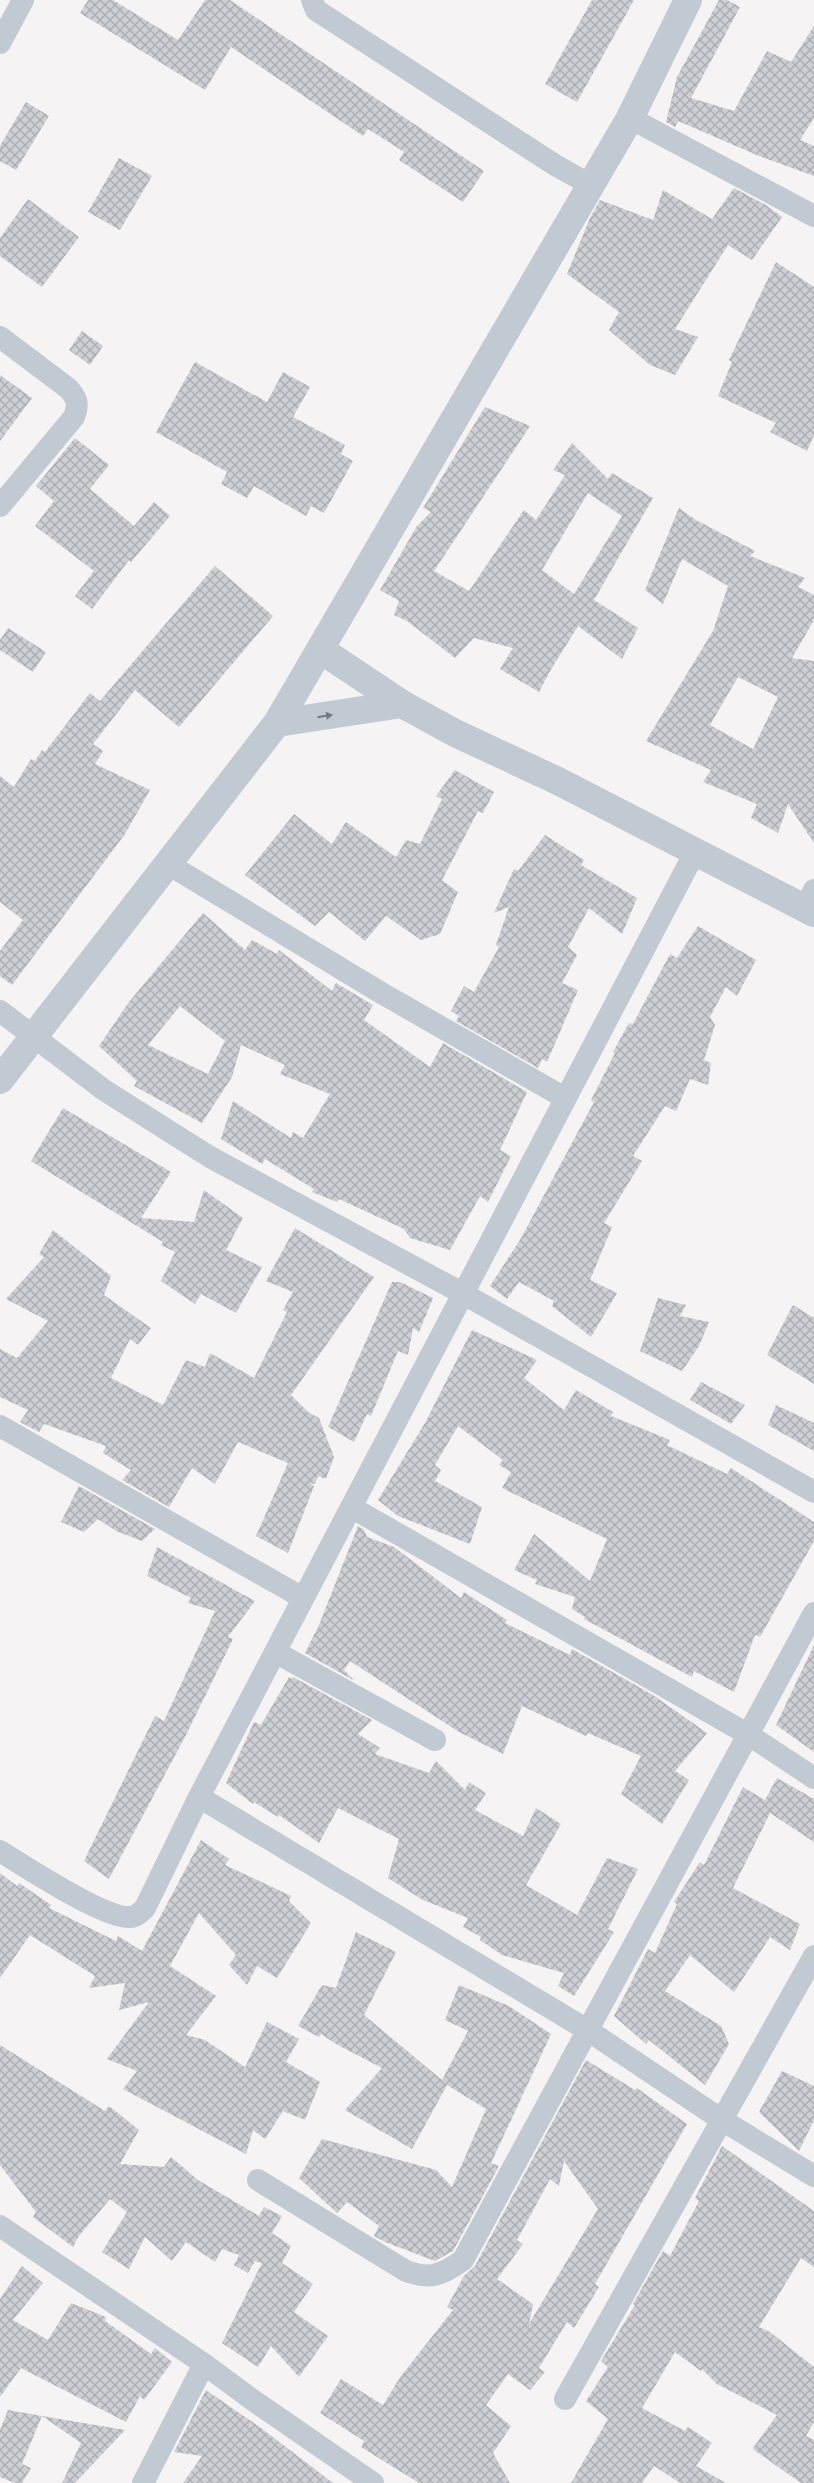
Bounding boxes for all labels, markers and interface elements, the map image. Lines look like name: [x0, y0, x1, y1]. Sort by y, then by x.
one-way arrow: [317, 712, 333, 720]

